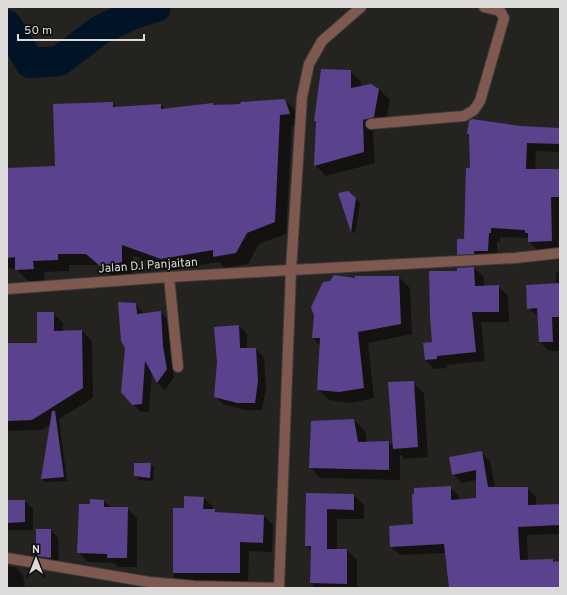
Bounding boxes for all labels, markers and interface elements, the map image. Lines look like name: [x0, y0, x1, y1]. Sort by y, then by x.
scale bar: [18, 16, 144, 42]
text: 50 m: [24, 23, 52, 39]
street label: Jalan D.I Panjaitan: [98, 255, 198, 277]
north arrow: [16, 539, 56, 579]
text: N: [32, 543, 40, 557]

